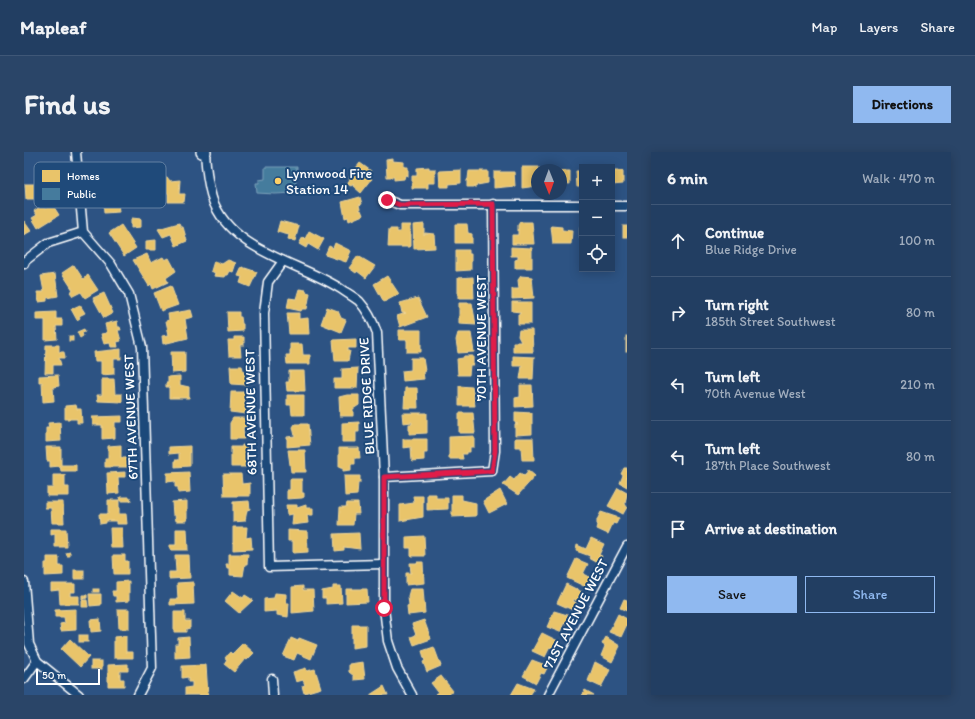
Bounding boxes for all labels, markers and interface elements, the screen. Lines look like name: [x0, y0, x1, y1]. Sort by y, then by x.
text: Mapleaf: [20, 16, 86, 39]
text: Map: [812, 19, 837, 36]
text: Layers: [859, 19, 898, 36]
text: Share: [920, 19, 955, 36]
button: Directions: [853, 86, 951, 123]
text: Find us: [24, 87, 111, 121]
legend: [34, 162, 166, 208]
north arrow: [531, 164, 567, 200]
map controls: [579, 164, 615, 272]
button: +: [579, 164, 615, 200]
place label: Lynnwood Fire Station 14: [286, 165, 373, 198]
text: 6 min: [667, 168, 708, 188]
text: Homes: [67, 170, 100, 183]
text: Walk · 470 m: [862, 171, 935, 186]
marker: Lynnwood Fire Station 14: [273, 176, 283, 186]
text: Public: [67, 188, 96, 201]
route end: [378, 191, 396, 209]
button: −: [579, 200, 615, 236]
text: Continue: [705, 224, 764, 242]
icon: ahead: [667, 230, 689, 252]
text: 100 m: [899, 233, 935, 248]
button: locate: [579, 236, 615, 272]
text: Blue Ridge Drive: [705, 242, 797, 257]
street label: 70TH AVENUE WEST: [473, 275, 490, 401]
text: Turn right: [705, 296, 769, 314]
icon: right: [667, 302, 689, 324]
text: 80 m: [906, 305, 935, 320]
text: 185th Street Southwest: [705, 314, 836, 329]
street label: BLUE RIDGE DRIVE: [355, 337, 379, 455]
street label: 68TH AVENUE WEST: [241, 349, 261, 475]
street label: 67TH AVENUE WEST: [120, 354, 142, 480]
text: Turn left: [705, 368, 760, 386]
icon: left: [667, 374, 689, 396]
text: 210 m: [900, 377, 935, 392]
text: 70th Avenue West: [705, 386, 806, 401]
text: Turn left: [705, 440, 760, 458]
icon: left: [667, 446, 689, 468]
text: 80 m: [906, 449, 935, 464]
text: 187th Place Southwest: [705, 458, 831, 473]
icon: arrive: [667, 518, 689, 540]
text: Arrive at destination: [705, 520, 837, 538]
street label: 71ST AVENUE WEST: [540, 556, 612, 672]
button: Save: [667, 576, 797, 613]
button: Share: [805, 576, 935, 613]
route start: [375, 599, 393, 617]
scale bar: [36, 667, 100, 686]
text: 50 m: [42, 669, 66, 682]

